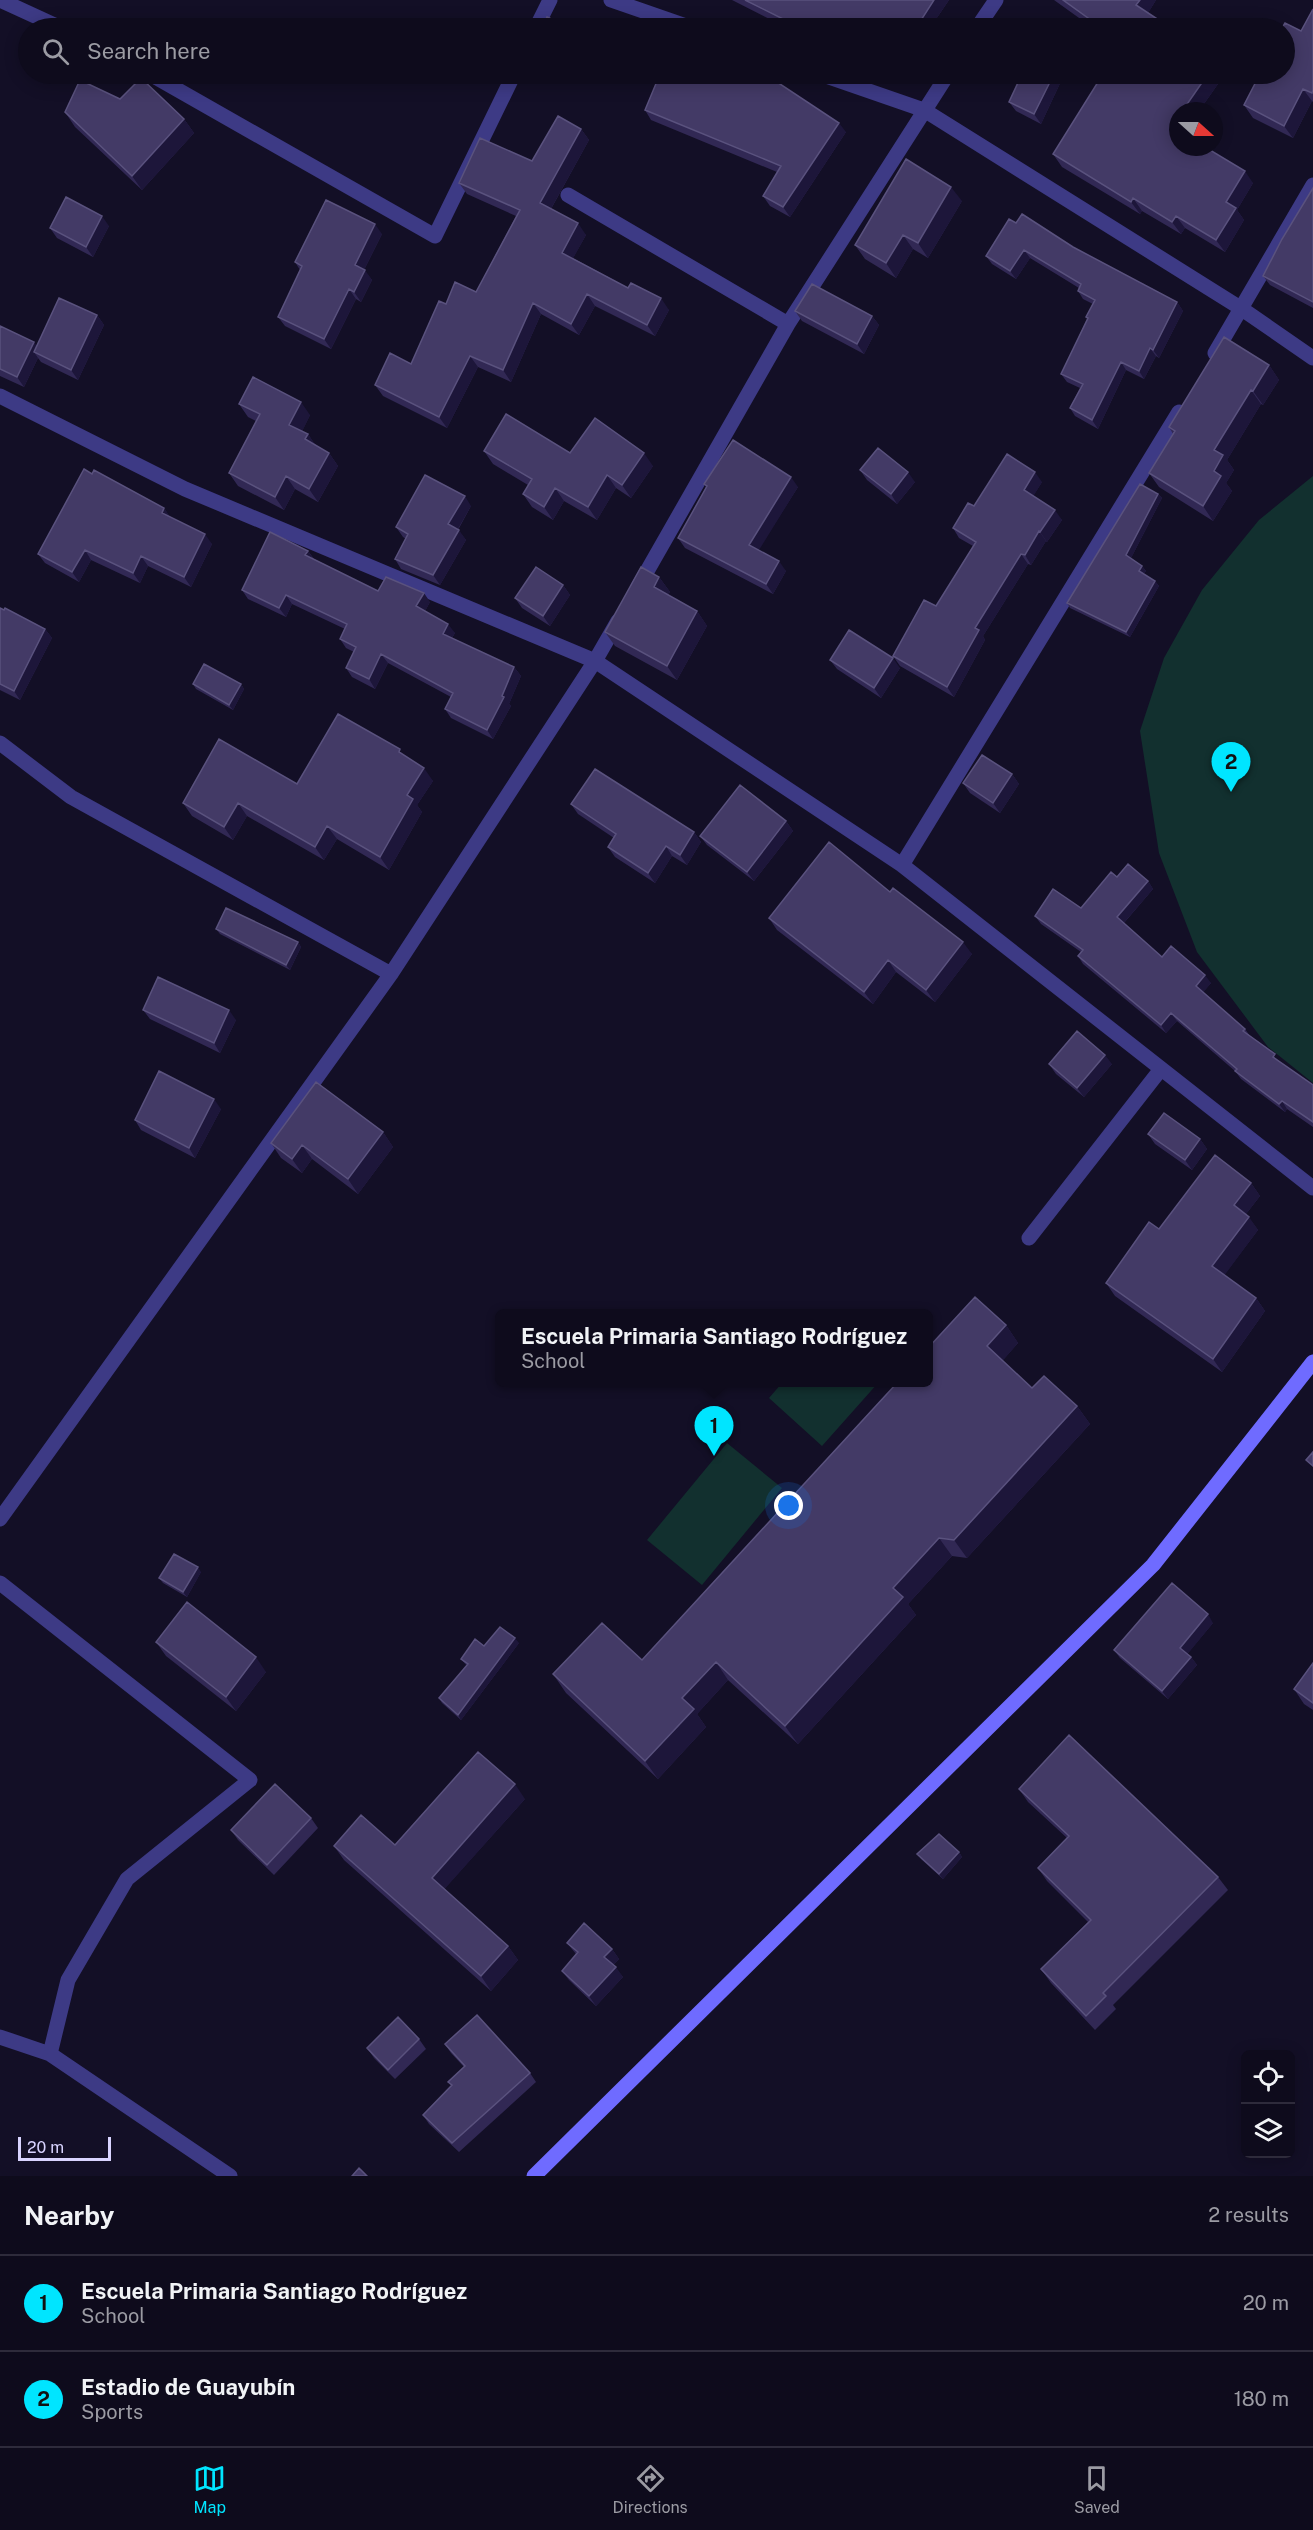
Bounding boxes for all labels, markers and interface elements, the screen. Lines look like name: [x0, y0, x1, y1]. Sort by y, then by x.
search box: [18, 18, 1295, 84]
icon: search: [39, 35, 72, 68]
text: Search here: [87, 38, 211, 64]
north arrow: [1169, 102, 1223, 156]
pin: 2: [1212, 742, 1250, 792]
popup: [495, 1309, 933, 1387]
text: Escuela Primaria Santiago Rodríguez: [521, 1323, 907, 1349]
text: School: [521, 1349, 585, 1373]
pin: 1: [694, 1406, 734, 1456]
your location: [774, 1491, 803, 1520]
map controls: [1241, 2050, 1295, 2158]
button: locate: [1241, 2050, 1295, 2104]
button: layers: [1241, 2104, 1295, 2158]
scale bar: [18, 2134, 111, 2162]
text: 20 m: [27, 2138, 64, 2157]
text: Nearby: [24, 2200, 114, 2231]
text: 2 results: [1208, 2203, 1289, 2227]
text: Escuela Primaria Santiago Rodríguez: [81, 2278, 467, 2304]
text: 1: [39, 2291, 48, 2315]
text: 20 m: [1243, 2291, 1289, 2315]
text: School: [81, 2304, 145, 2328]
text: Estadio de Guayubín: [81, 2374, 295, 2400]
text: 2: [37, 2387, 50, 2411]
text: 180 m: [1234, 2387, 1289, 2411]
text: Sports: [81, 2400, 143, 2424]
tab: Map: [193, 2462, 226, 2517]
tab: Directions: [613, 2462, 688, 2517]
tab: Saved: [1074, 2462, 1120, 2517]

